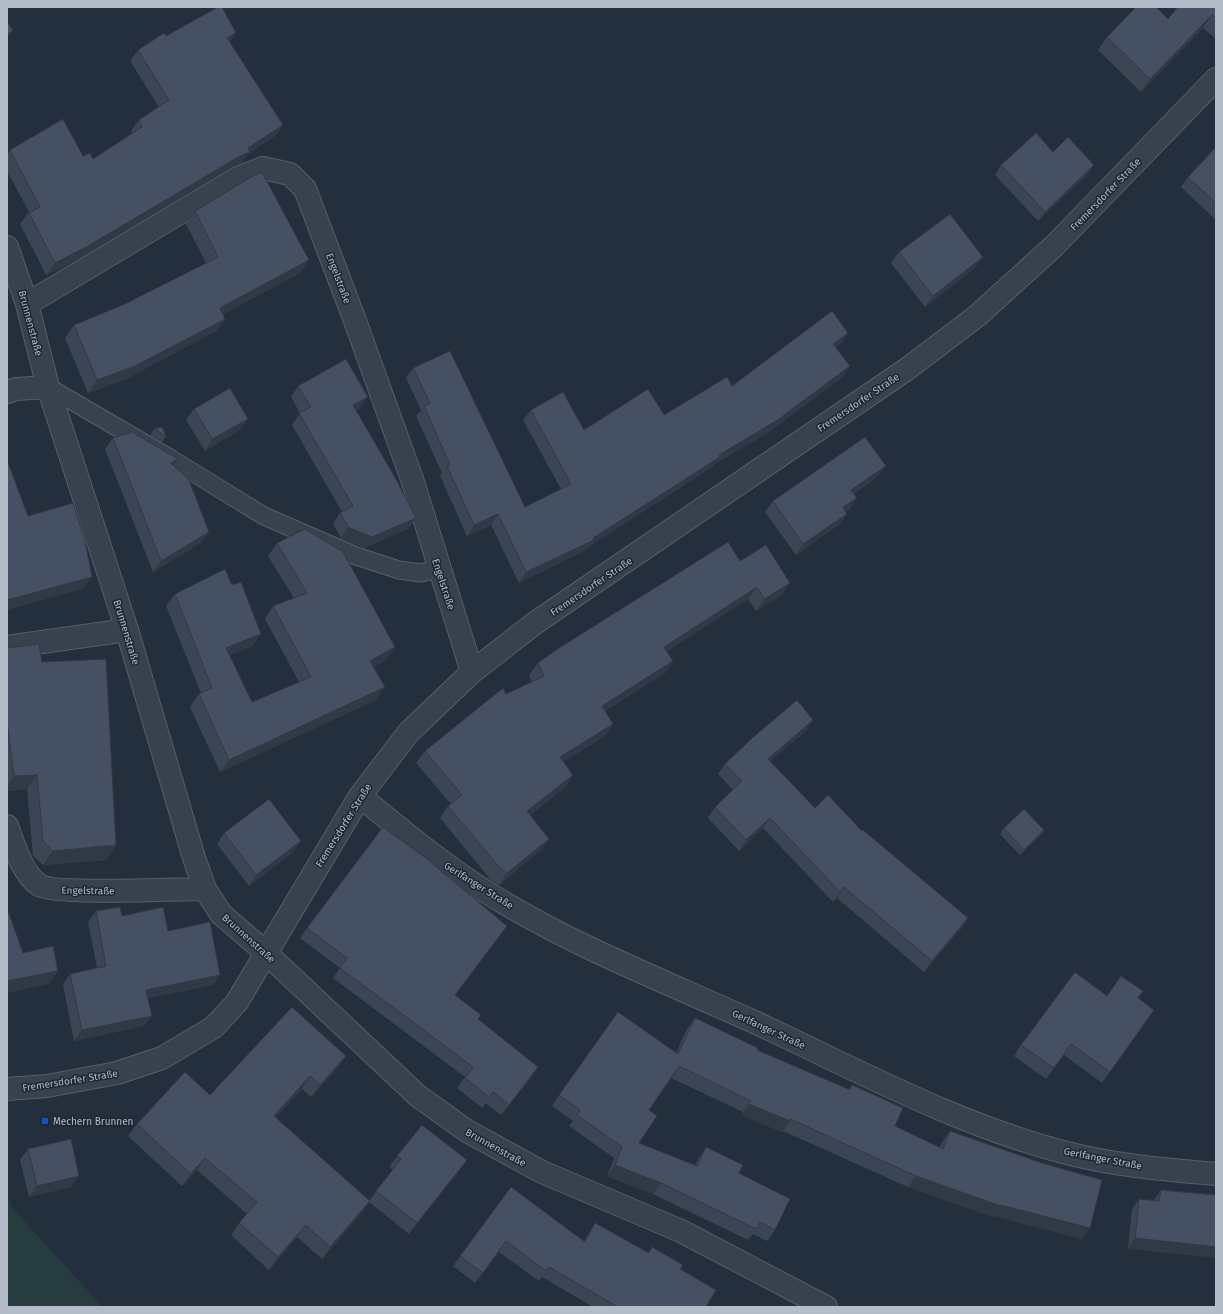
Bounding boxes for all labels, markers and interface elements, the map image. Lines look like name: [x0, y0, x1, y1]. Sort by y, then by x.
street label: Fremersdorfer Straße: [1068, 156, 1143, 233]
street label: Engelstraße: [323, 251, 353, 305]
street label: Brunnenstraße: [16, 289, 45, 357]
street label: Fremersdorfer Straße: [815, 371, 902, 435]
street label: Fremersdorfer Straße: [548, 555, 635, 619]
street label: Engelstraße: [429, 557, 457, 611]
street label: Brunnenstraße: [110, 598, 142, 666]
street label: Fremersdorfer Straße: [313, 782, 374, 870]
street label: Gerlfanger Straße: [442, 860, 515, 912]
street label: Engelstraße: [61, 885, 115, 897]
street label: Brunnenstraße: [219, 912, 277, 966]
street label: Gerlfanger Straße: [730, 1008, 807, 1052]
street label: Fremersdorfer Straße: [22, 1068, 119, 1094]
marker: Mechern Brunnen: [40, 1116, 50, 1126]
place label: Mechern Brunnen: [53, 1116, 133, 1128]
street label: Brunnenstraße: [463, 1126, 528, 1169]
street label: Gerlfanger Straße: [1063, 1146, 1143, 1172]

